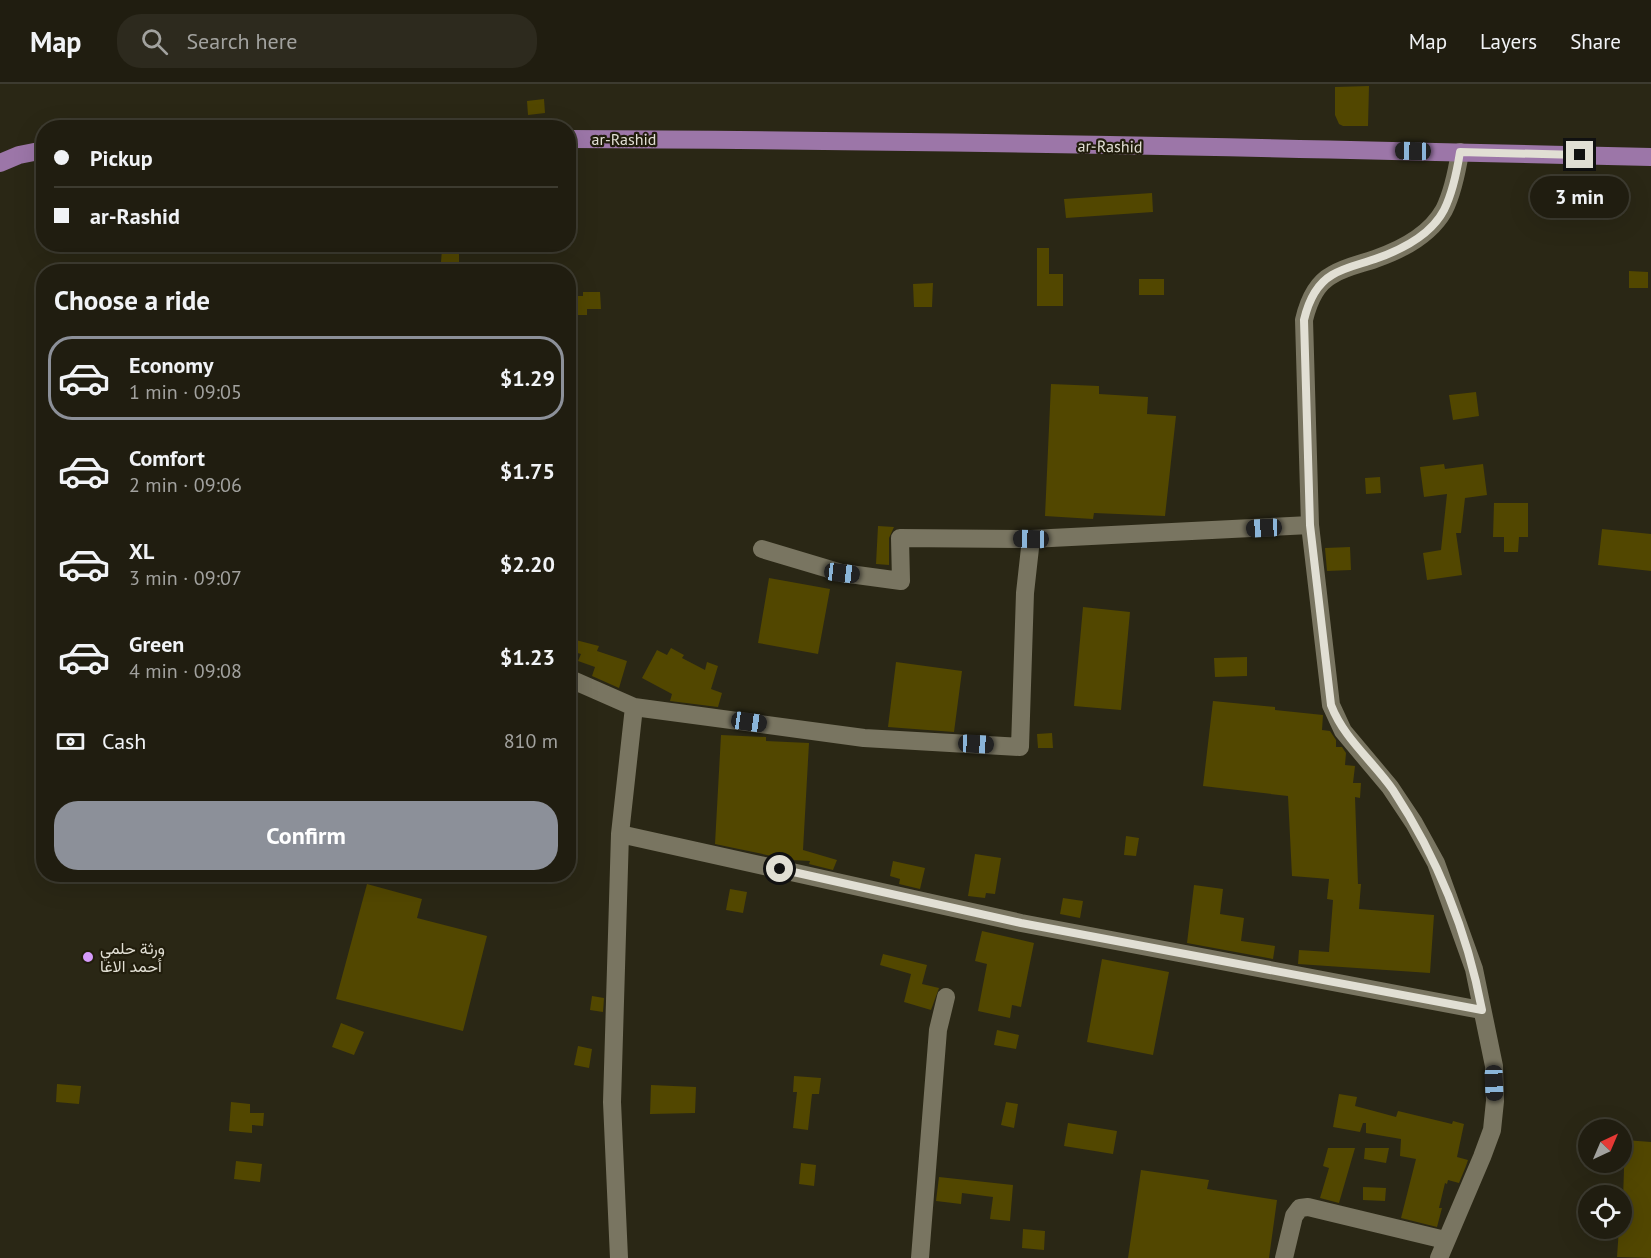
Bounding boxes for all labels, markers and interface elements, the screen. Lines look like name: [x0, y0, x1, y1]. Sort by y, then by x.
search box: [117, 14, 537, 68]
text: Map: [30, 23, 81, 60]
icon: search: [138, 25, 171, 58]
text: Search here: [186, 27, 297, 55]
text: Map: [1409, 28, 1447, 55]
text: Layers: [1480, 28, 1537, 55]
text: Share: [1570, 28, 1621, 55]
street label: ar-Rashid: [592, 129, 656, 149]
street label: ar-Rashid: [1077, 135, 1143, 157]
route end: [1566, 141, 1593, 168]
car: [1395, 142, 1431, 160]
text: Pickup: [90, 144, 153, 172]
callout: 3 min: [1530, 176, 1630, 218]
text: 3 min: [1555, 184, 1604, 210]
text: ar-Rashid: [90, 202, 180, 230]
text: Choose a ride: [54, 283, 210, 317]
icon: car: [57, 351, 111, 405]
text: Economy: [129, 351, 213, 379]
text: $1.29: [500, 364, 555, 392]
text: 1 min · 09:05: [129, 379, 242, 405]
icon: car: [57, 444, 111, 498]
text: Comfort: [129, 444, 205, 472]
text: $1.75: [500, 457, 555, 485]
text: 2 min · 09:06: [129, 472, 242, 498]
car: [1246, 518, 1282, 538]
car: [1013, 530, 1049, 548]
icon: car: [57, 537, 111, 591]
text: XL: [129, 537, 154, 565]
text: $2.20: [500, 550, 555, 578]
car: [823, 562, 861, 584]
text: 3 min · 09:07: [129, 565, 242, 591]
icon: car: [57, 630, 111, 684]
text: Green: [129, 630, 184, 658]
text: $1.23: [500, 643, 555, 671]
text: 4 min · 09:08: [129, 658, 242, 684]
car: [730, 711, 768, 733]
icon: cash: [54, 725, 87, 758]
text: Cash: [102, 727, 146, 755]
text: 810 m: [504, 728, 558, 754]
car: [958, 734, 994, 754]
button: Confirm: [54, 801, 558, 870]
route start: [766, 855, 793, 882]
place label: ورثة حلمي أحمد الاغا: [100, 938, 165, 976]
marker: ورثة حلمي أحمد الاغا: [81, 950, 95, 964]
car: [1484, 1065, 1504, 1101]
north arrow: [1578, 1119, 1632, 1173]
map controls: [1578, 1119, 1632, 1239]
button: locate: [1578, 1185, 1632, 1239]

